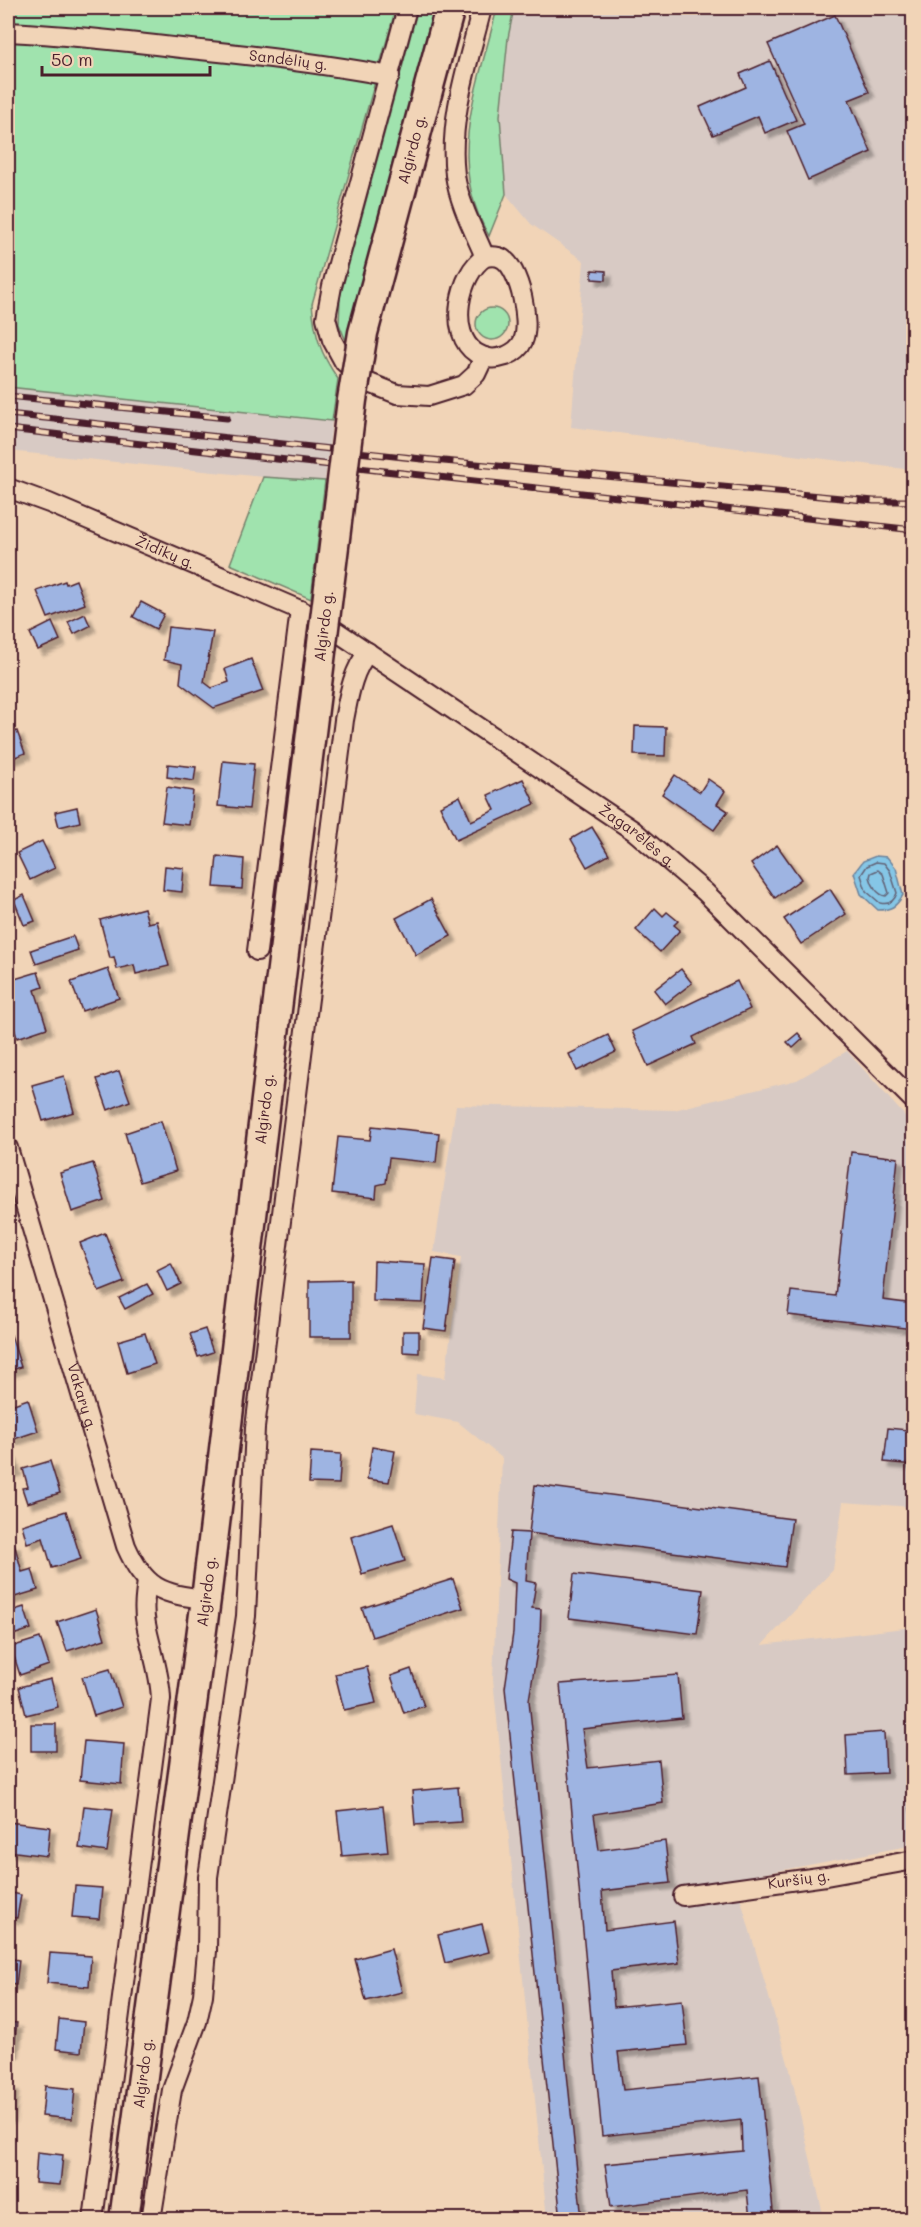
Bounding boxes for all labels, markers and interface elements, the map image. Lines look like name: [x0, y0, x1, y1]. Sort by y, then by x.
scale bar: [42, 39, 210, 77]
street label: Sandėlių g.: [248, 44, 330, 74]
text: 50 m: [51, 47, 93, 71]
street label: Algirdo g.: [392, 112, 430, 186]
street label: Židikų g.: [133, 530, 198, 573]
street label: Algirdo g.: [309, 589, 337, 663]
street label: Žagarėlės g.: [595, 799, 681, 872]
street label: Algirdo g.: [250, 1072, 278, 1145]
street label: Vakarų g.: [63, 1361, 102, 1433]
street label: Algirdo g.: [191, 1555, 220, 1628]
street label: Kuršių g.: [766, 1864, 832, 1893]
street label: Algirdo g.: [128, 2036, 157, 2110]

